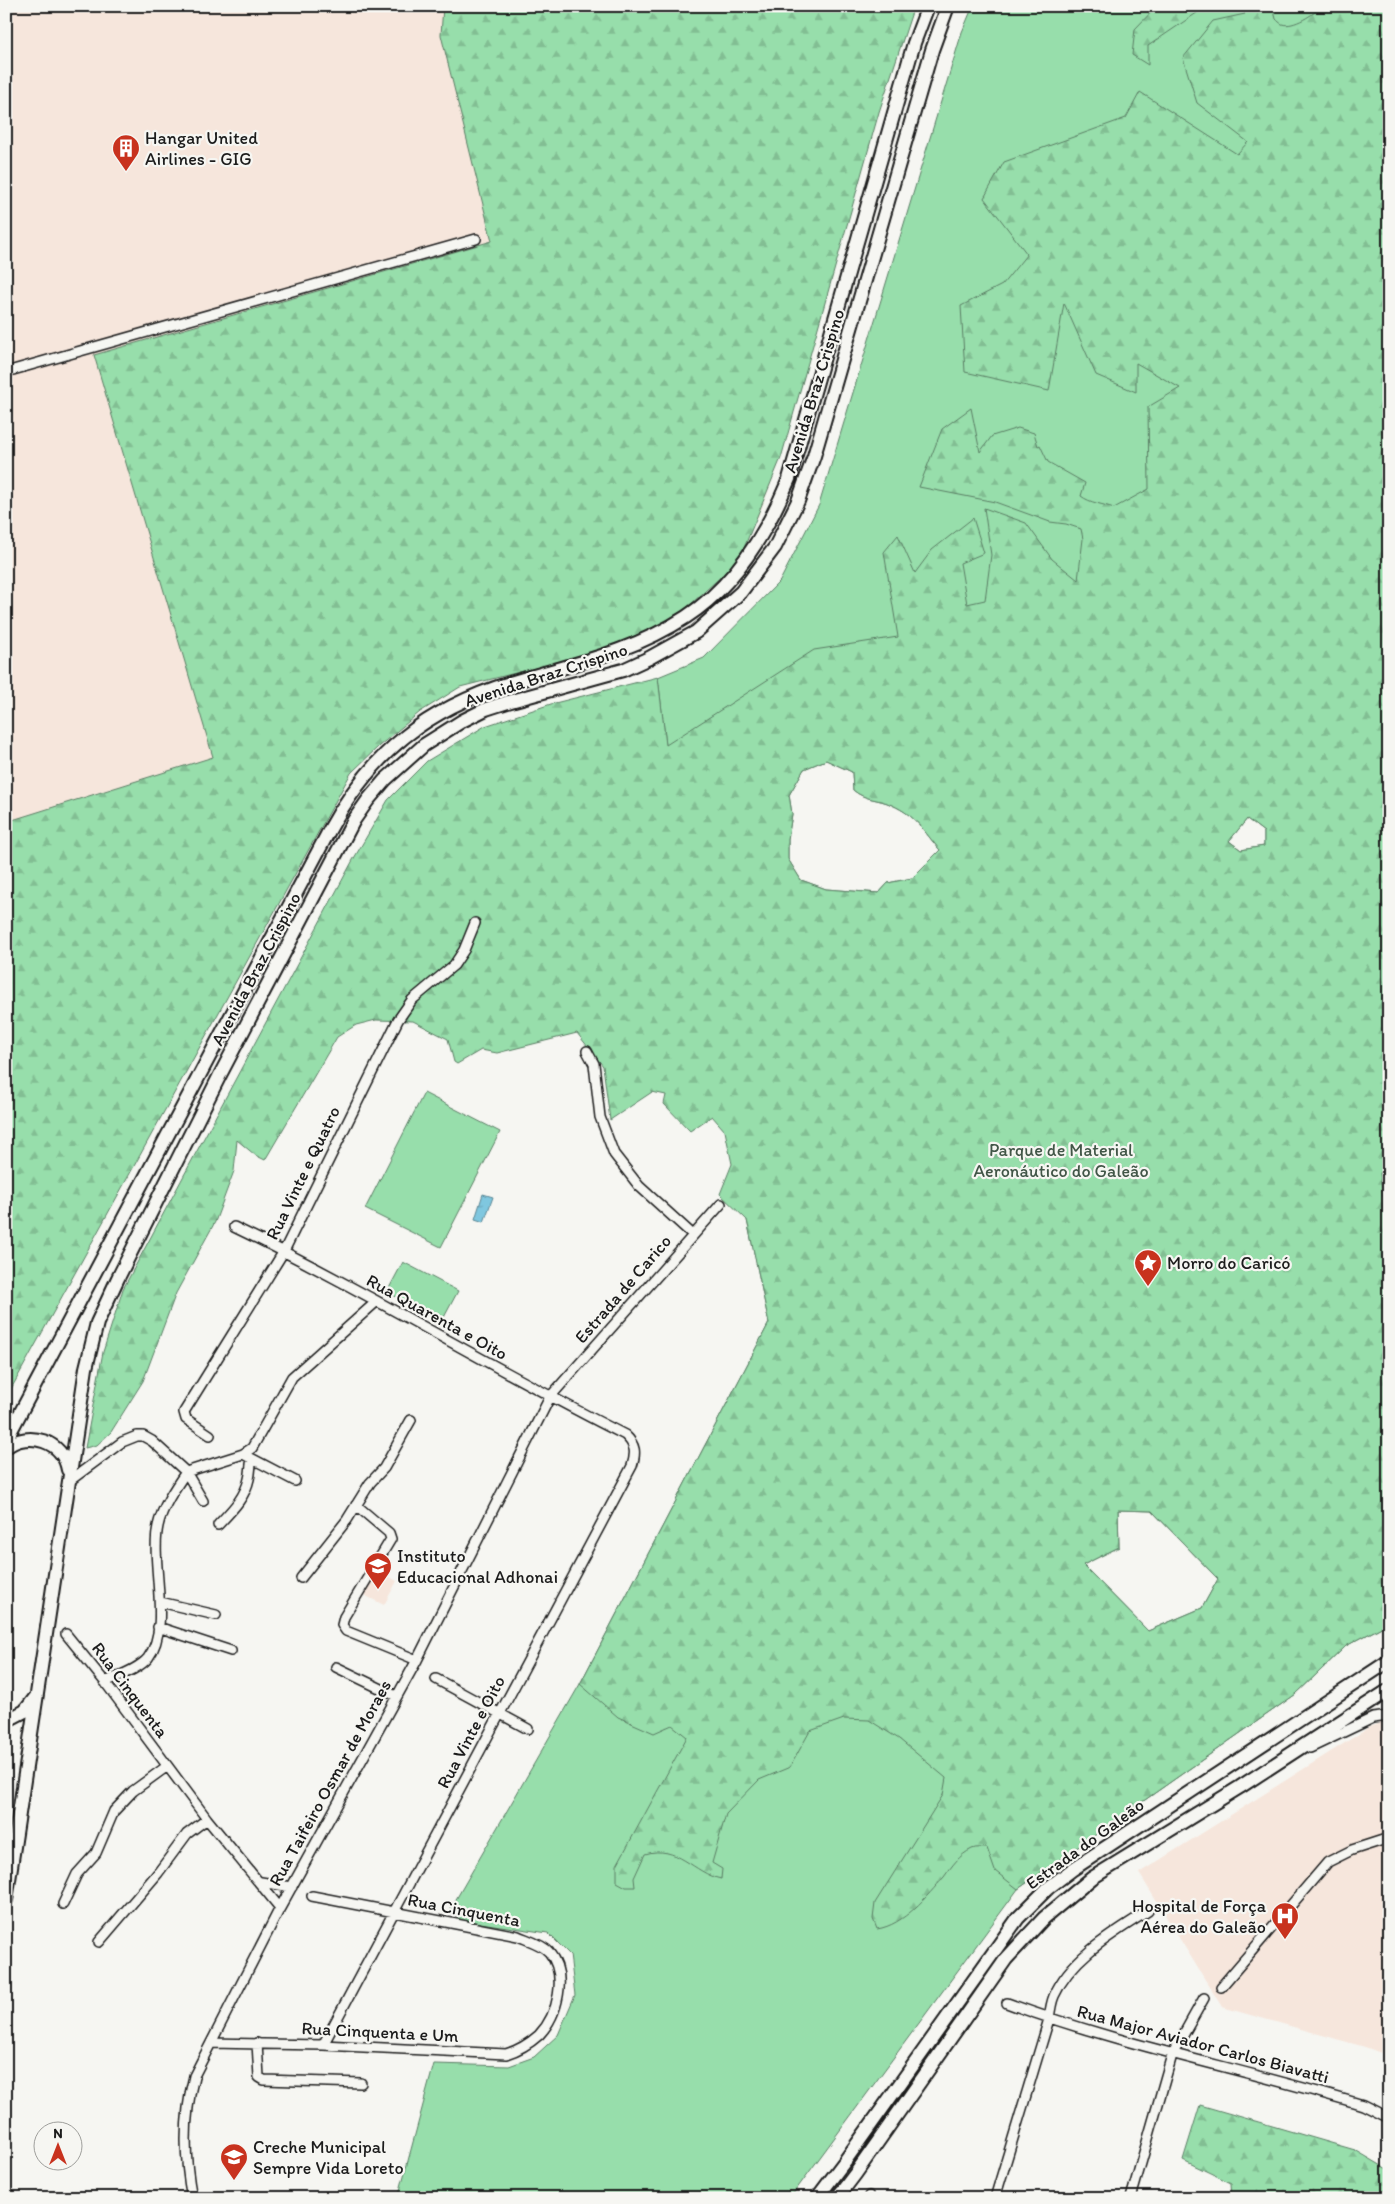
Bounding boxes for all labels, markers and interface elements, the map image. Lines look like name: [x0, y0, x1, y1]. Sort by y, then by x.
place label: Hangar United Airlines - GIG: [145, 127, 258, 170]
building icon: Hangar United Airlines - GIG: [111, 133, 141, 172]
street label: Avenida Braz Crispino: [779, 306, 849, 476]
street label: Avenida Braz Crispino: [462, 638, 630, 712]
street label: Avenida Braz Crispino: [206, 889, 306, 1049]
street label: Rua Vinte e Quatro: [261, 1103, 345, 1243]
park label: Parque de Material Aeronáutico do Galeão: [973, 1139, 1149, 1182]
street label: Estrada de Carico: [570, 1230, 676, 1348]
place icon: Morro do Caricó: [1133, 1248, 1163, 1287]
place label: Morro do Caricó: [1167, 1252, 1291, 1274]
street label: Rua Quarenta e Oito: [363, 1269, 511, 1365]
place label: Instituto Educacional Adhonai: [397, 1545, 558, 1588]
school or university icon: Instituto Educacional Adhonai: [363, 1551, 393, 1590]
street label: Rua Cinquenta: [87, 1638, 174, 1743]
street label: Rua Vinte e Oito: [432, 1672, 510, 1792]
street label: Rua Taifeiro Osmar de Moraes: [264, 1676, 396, 1890]
street label: Estrada do Galeão: [1022, 1794, 1148, 1894]
street label: Rua Cinquenta: [406, 1888, 523, 1932]
place label: Hospital de Força Aérea do Galeão: [1132, 1895, 1267, 1938]
hospital icon: Hospital de Força Aérea do Galeão: [1270, 1901, 1300, 1940]
street label: Rua Major Aviador Carlos Biavatti: [1075, 2000, 1331, 2088]
street label: Rua Cinquenta e Um: [301, 2017, 460, 2047]
north arrow: [32, 2122, 82, 2172]
text: N: [53, 2125, 63, 2142]
place label: Creche Municipal Sempre Vida Loreto: [253, 2136, 404, 2179]
school or university icon: Creche Municipal Sempre Vida Loreto: [219, 2142, 249, 2181]

